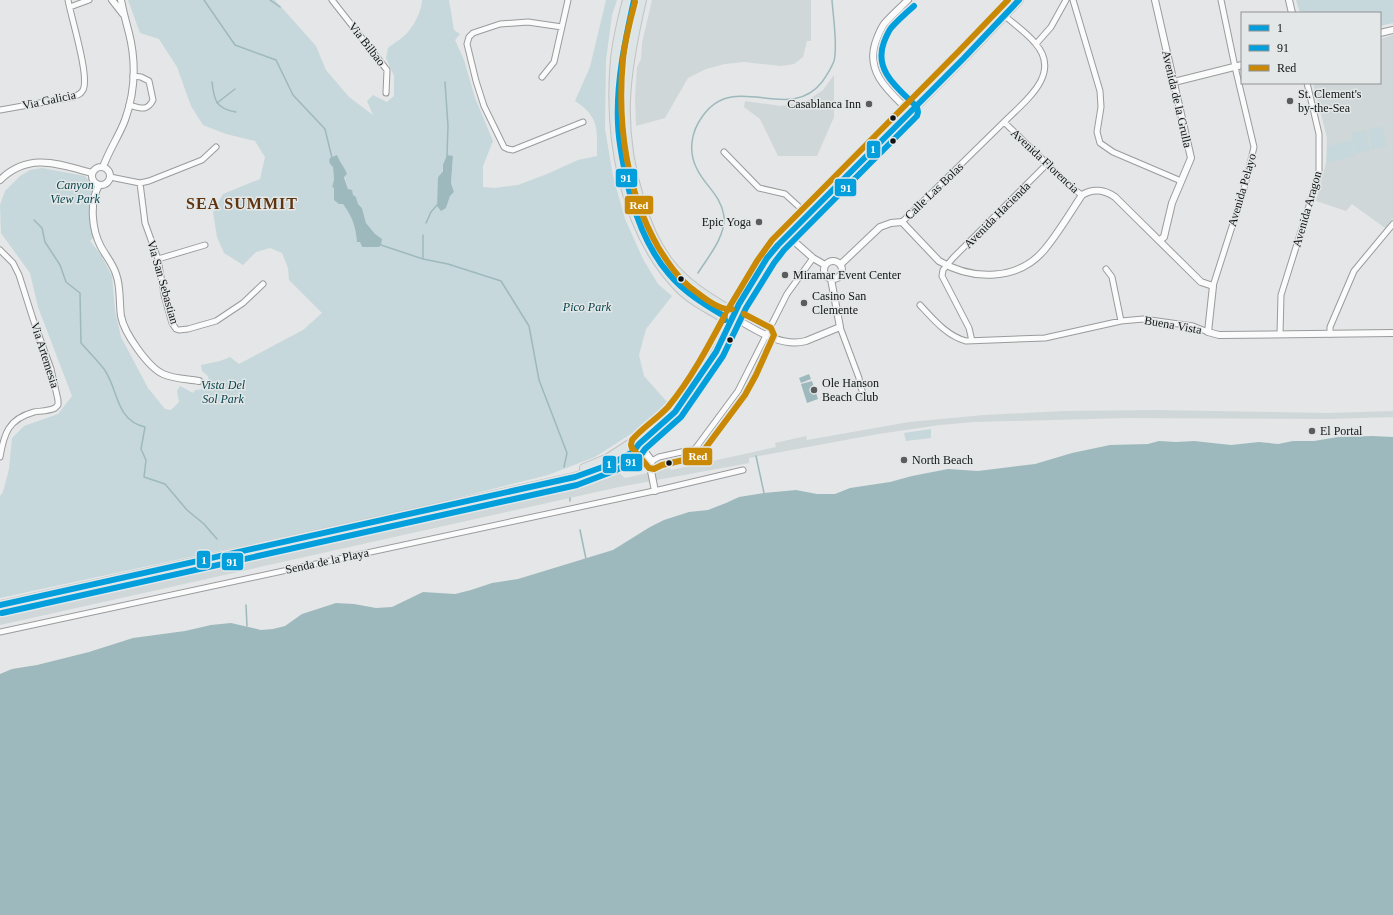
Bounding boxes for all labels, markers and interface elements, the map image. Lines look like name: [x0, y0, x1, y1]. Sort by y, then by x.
legend: [1241, 12, 1381, 84]
street label: Via Bilbao: [346, 19, 388, 69]
text: 1: [1277, 21, 1283, 35]
text: 91: [1277, 41, 1289, 55]
street label: Avenida de la Grulla: [1159, 49, 1195, 150]
text: Red: [1277, 61, 1296, 75]
street label: Via Galicia: [21, 87, 78, 112]
place label: St. Clement's by-the-Sea: [1298, 87, 1362, 115]
marker: St. Clement's by-the-Sea: [1285, 96, 1295, 106]
place label: Casablanca Inn: [787, 97, 861, 111]
marker: Casablanca Inn: [864, 99, 874, 109]
unlabelled marker: [888, 113, 898, 123]
street label: Avenida Florencia: [1008, 126, 1082, 197]
unlabelled marker: [888, 136, 898, 146]
line badge: 1: [866, 140, 881, 159]
text: 1: [870, 143, 876, 155]
street label: Avenida Pelayo: [1225, 152, 1259, 228]
street label: Calle Las Bolas: [902, 159, 966, 222]
line badge: 91: [615, 168, 638, 188]
street label: Avenida Aragon: [1290, 170, 1324, 248]
text: 91: [621, 172, 632, 184]
park label: Canyon View Park: [50, 178, 100, 206]
line badge: 91: [834, 178, 857, 197]
street label: Avenida Hacienda: [961, 178, 1034, 251]
text: 91: [841, 182, 852, 194]
district label: SEA SUMMIT: [186, 195, 298, 212]
line badge: Red: [624, 195, 654, 215]
text: Red: [630, 199, 648, 211]
place label: Epic Yoga: [702, 215, 752, 229]
marker: Epic Yoga: [754, 217, 764, 227]
street label: Via San Sebastian: [144, 238, 182, 326]
place label: Miramar Event Center: [793, 268, 901, 282]
marker: Miramar Event Center: [780, 270, 790, 280]
unlabelled marker: [676, 274, 686, 284]
place label: Casino San Clemente: [812, 289, 866, 317]
marker: Casino San Clemente: [799, 298, 809, 308]
park label: Pico Park: [562, 300, 612, 314]
street label: Buena Vista: [1143, 313, 1203, 337]
street label: Via Artemesia: [28, 320, 62, 390]
unlabelled marker: [725, 335, 735, 345]
place label: Ole Hanson Beach Club: [822, 376, 879, 404]
park label: Vista Del Sol Park: [201, 378, 246, 406]
marker: Ole Hanson Beach Club: [809, 385, 819, 395]
place label: El Portal: [1320, 424, 1363, 438]
marker: El Portal: [1307, 426, 1317, 436]
line badge: Red: [682, 447, 713, 466]
text: Red: [689, 450, 707, 462]
line badge: 91: [620, 453, 643, 472]
place label: North Beach: [912, 453, 973, 467]
line badge: 1: [602, 455, 617, 474]
marker: North Beach: [899, 455, 909, 465]
text: 91: [626, 456, 637, 468]
text: 1: [606, 458, 612, 470]
unlabelled marker: [664, 458, 674, 468]
street label: Senda de la Playa: [284, 545, 371, 577]
line badge: 1: [196, 550, 211, 569]
line badge: 91: [221, 552, 244, 571]
text: 1: [201, 554, 207, 566]
text: 91: [227, 556, 238, 568]

